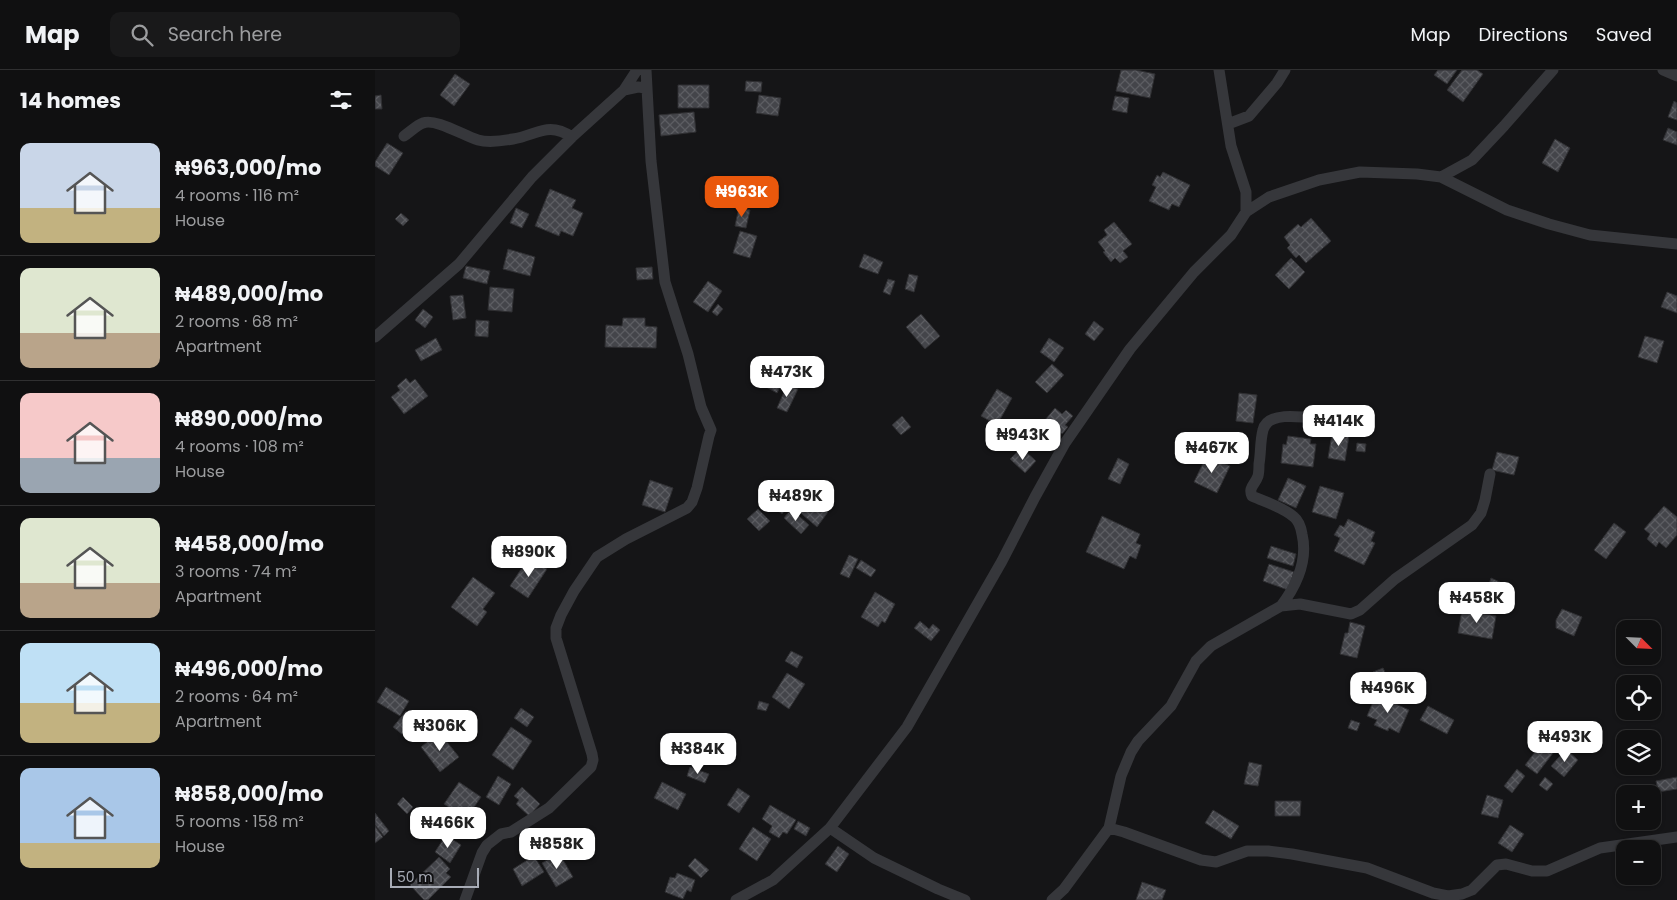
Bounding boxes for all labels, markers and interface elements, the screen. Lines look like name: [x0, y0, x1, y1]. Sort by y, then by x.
search box: [110, 12, 460, 57]
text: Map: [25, 18, 80, 51]
icon: search: [128, 21, 156, 49]
text: Search here: [168, 21, 282, 48]
text: Map: [1411, 22, 1450, 47]
text: Directions: [1478, 22, 1568, 47]
text: Saved: [1596, 22, 1652, 47]
text: 14 homes: [20, 86, 121, 115]
icon: filters: [327, 86, 355, 114]
text: ₦963,000/mo: [175, 153, 321, 182]
icon: home: [60, 163, 120, 223]
pin: ₦963K: [707, 176, 777, 218]
text: ₦963K: [716, 180, 768, 203]
text: 4 rooms · 116 m²: [175, 184, 299, 207]
text: House: [175, 209, 225, 232]
text: ₦489,000/mo: [175, 279, 323, 308]
icon: home: [60, 288, 120, 348]
text: 2 rooms · 68 m²: [175, 310, 298, 333]
text: Apartment: [175, 335, 262, 358]
pin: ₦473K: [752, 356, 822, 398]
text: ₦473K: [761, 360, 813, 383]
text: ₦890,000/mo: [175, 404, 323, 433]
pin: ₦414K: [1304, 404, 1374, 447]
text: ₦414K: [1314, 409, 1364, 432]
icon: home: [60, 413, 120, 473]
pin: ₦943K: [988, 418, 1058, 461]
text: ₦943K: [996, 423, 1050, 446]
pin: ₦467K: [1177, 432, 1247, 474]
text: 4 rooms · 108 m²: [175, 435, 304, 458]
text: ₦467K: [1186, 436, 1238, 459]
text: House: [175, 460, 225, 483]
pin: ₦489K: [761, 480, 831, 522]
text: ₦489K: [769, 484, 823, 507]
text: ₦458,000/mo: [175, 529, 324, 558]
pin: ₦890K: [494, 536, 564, 578]
icon: home: [60, 538, 120, 598]
text: ₦890K: [502, 540, 556, 563]
text: 3 rooms · 74 m²: [175, 560, 297, 583]
pin: ₦458K: [1442, 582, 1512, 624]
text: Apartment: [175, 585, 262, 608]
text: ₦458K: [1450, 586, 1504, 609]
north arrow: [1616, 620, 1661, 665]
map controls: [1616, 620, 1661, 885]
text: ₦496,000/mo: [175, 654, 323, 683]
icon: home: [60, 663, 120, 723]
pin: ₦496K: [1353, 672, 1423, 714]
button: locate: [1616, 675, 1661, 720]
text: ₦496K: [1361, 676, 1415, 699]
text: 2 rooms · 64 m²: [175, 685, 298, 708]
text: Apartment: [175, 710, 262, 733]
pin: ₦306K: [405, 710, 475, 752]
text: ₦306K: [413, 714, 467, 737]
pin: ₦493K: [1530, 720, 1600, 763]
text: ₦493K: [1538, 725, 1592, 748]
button: layers: [1616, 730, 1661, 775]
pin: ₦384K: [663, 732, 733, 775]
text: ₦384K: [671, 737, 725, 760]
text: ₦858,000/mo: [175, 779, 323, 808]
button: +: [1616, 785, 1661, 830]
icon: home: [60, 788, 120, 848]
pin: ₦466K: [413, 806, 483, 849]
text: 5 rooms · 158 m²: [175, 810, 304, 833]
text: ₦466K: [421, 811, 475, 834]
pin: ₦858K: [522, 828, 592, 870]
text: ₦858K: [530, 832, 584, 855]
text: House: [175, 835, 225, 858]
button: −: [1616, 840, 1661, 885]
scale bar: [390, 865, 479, 888]
text: 50 m: [397, 867, 433, 887]

